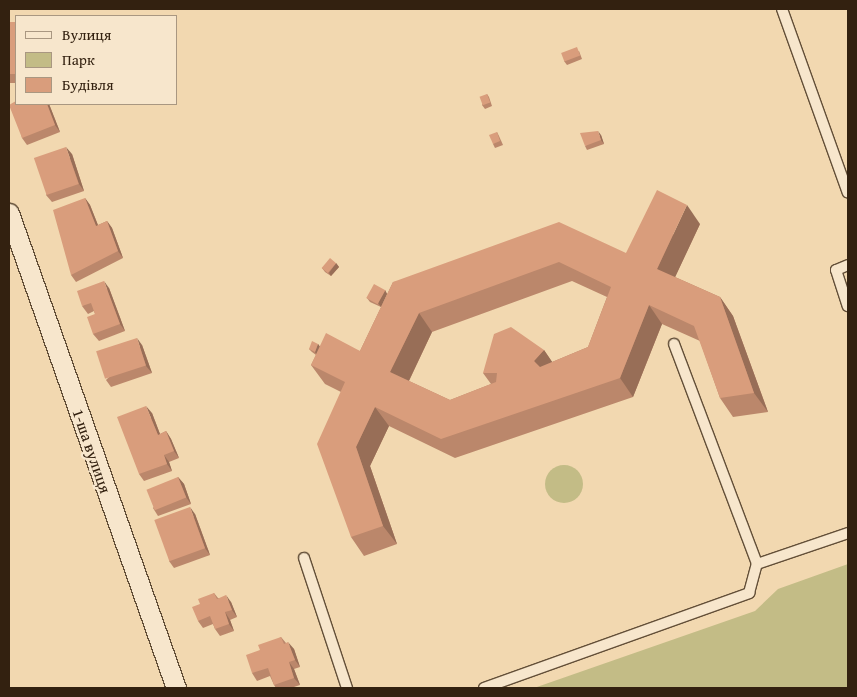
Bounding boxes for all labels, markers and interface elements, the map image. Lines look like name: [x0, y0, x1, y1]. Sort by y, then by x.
legend: [15, 15, 178, 105]
text: Вулиця: [62, 24, 111, 45]
text: Парк: [62, 49, 95, 70]
text: Будівля: [62, 74, 114, 95]
street label: 1-ша вулиця: [69, 406, 115, 496]

